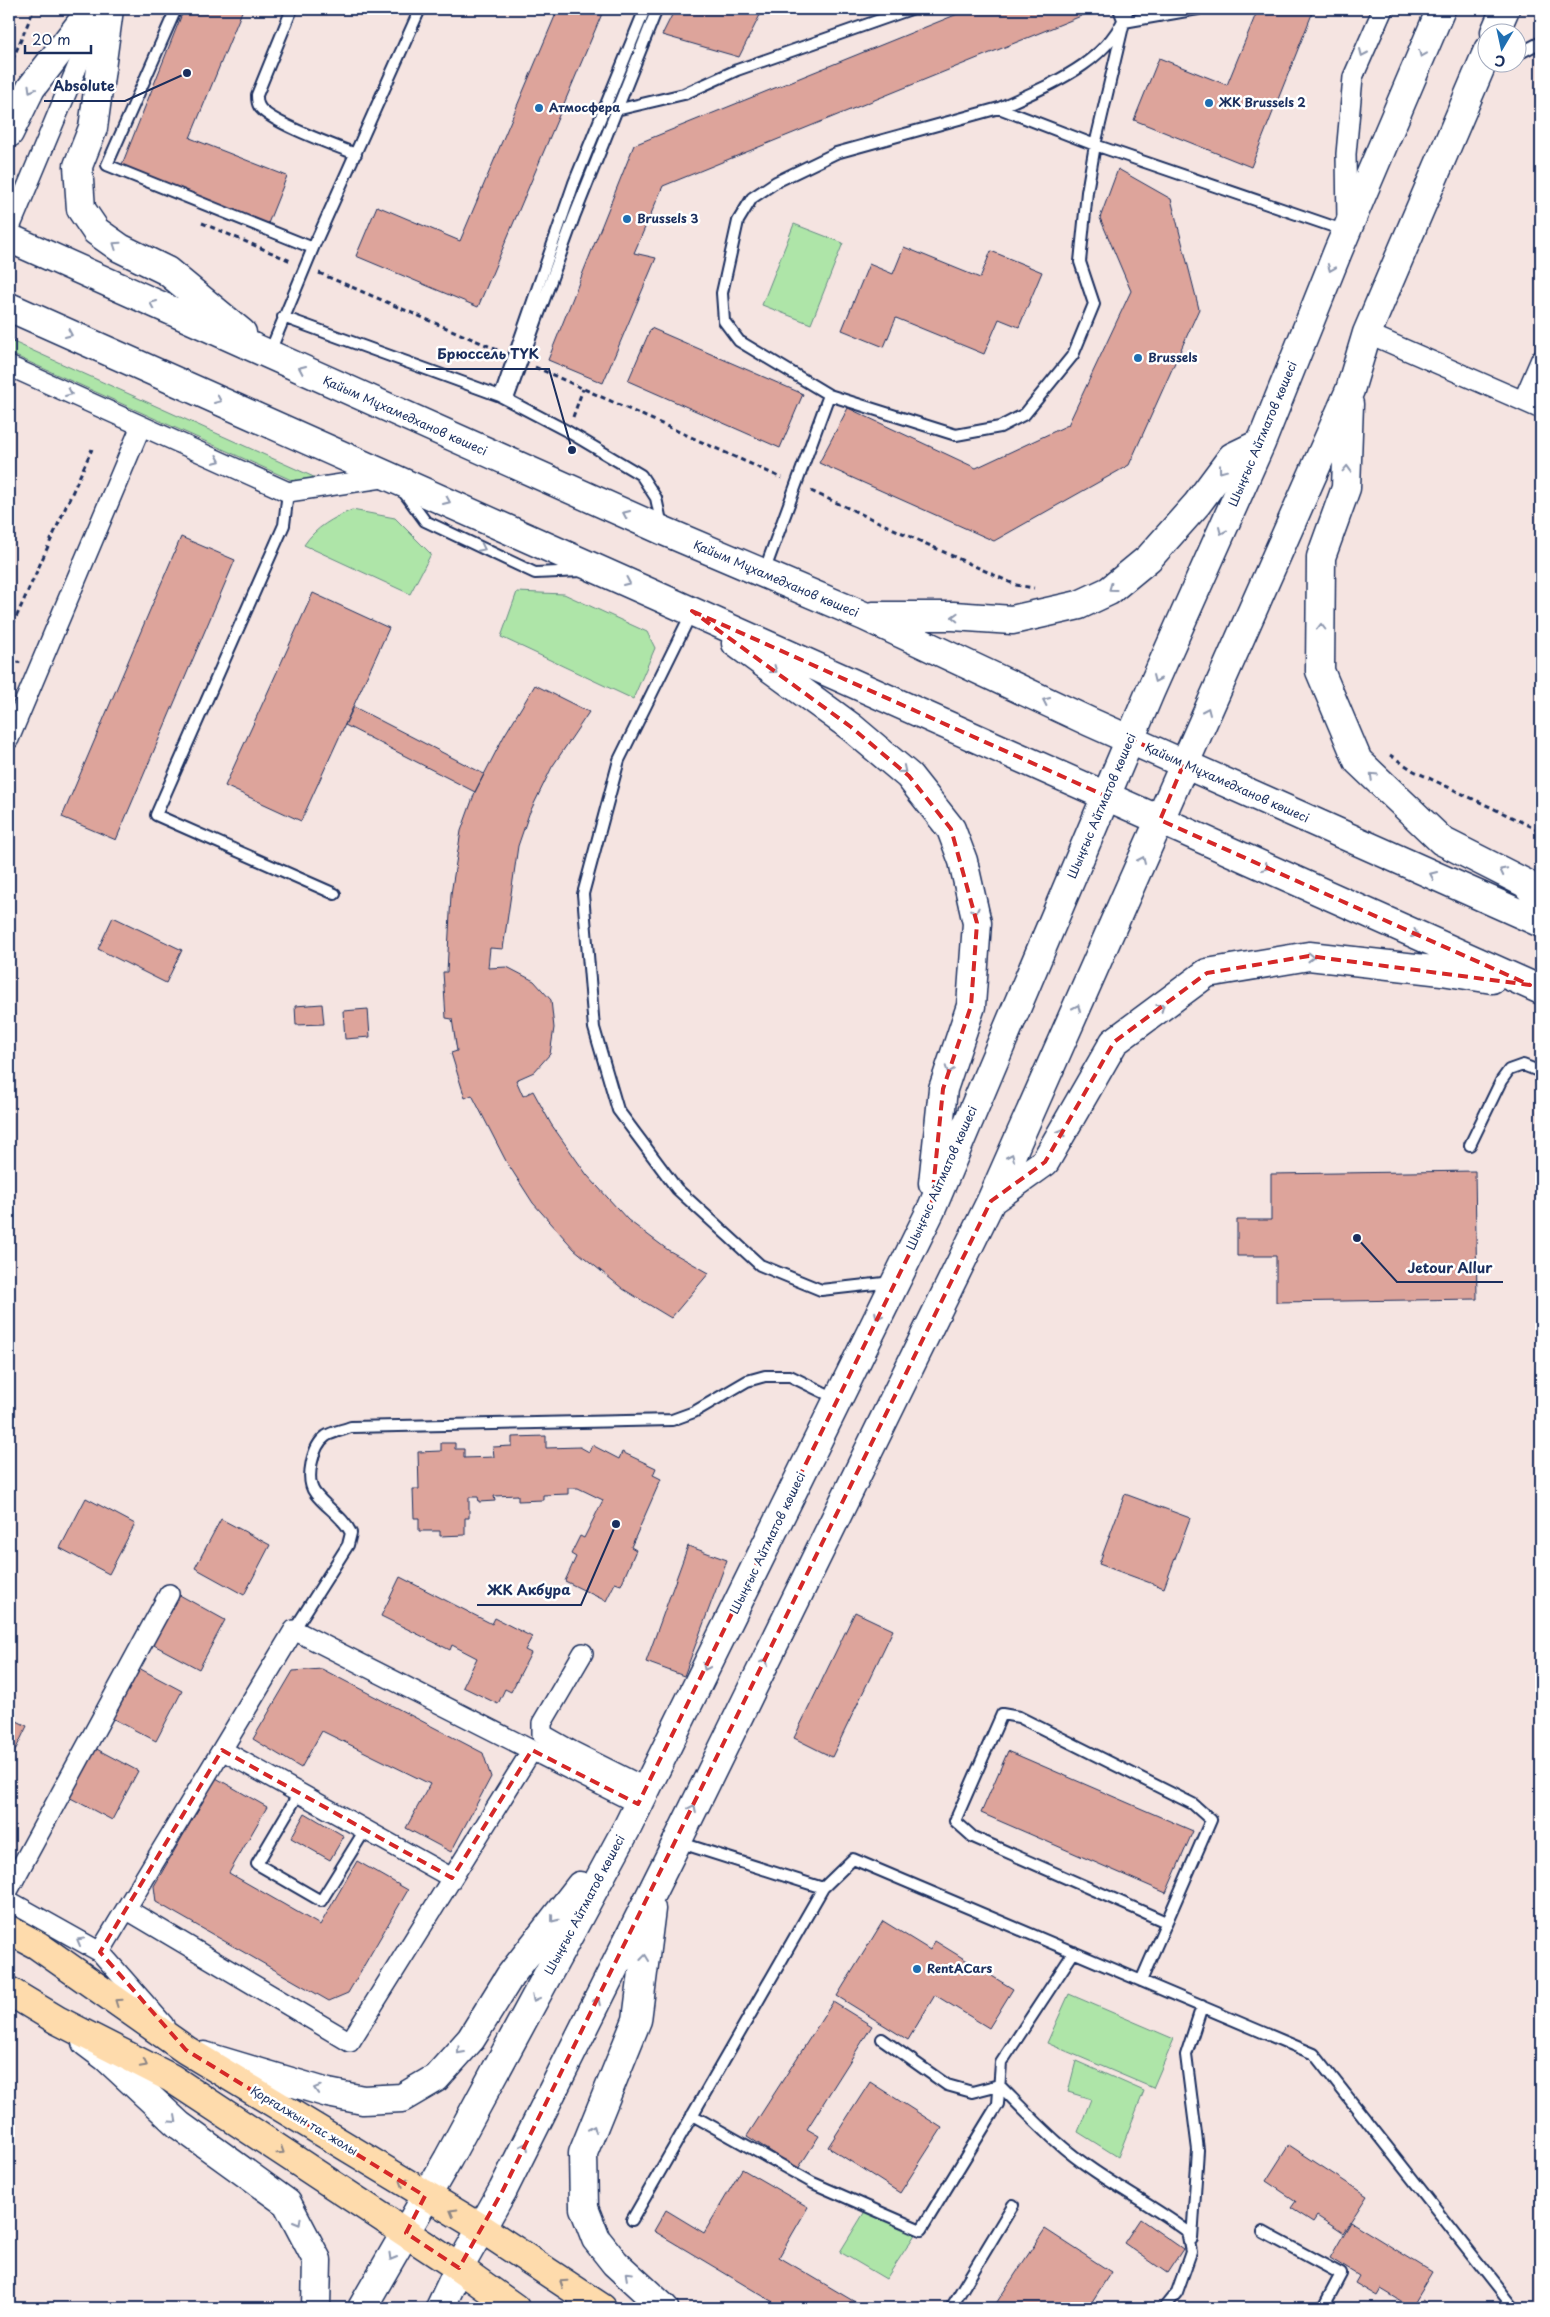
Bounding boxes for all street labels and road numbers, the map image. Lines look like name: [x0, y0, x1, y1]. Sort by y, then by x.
street label: Шыңғыс Айтматов көшесі: [1223, 358, 1301, 509]
street label: Қайым Мұхамедханов көшесі: [320, 371, 490, 460]
street label: Қайым Мұхамедханов көшесі: [691, 535, 862, 621]
street label: Шыңғыс Айтматов көшесі: [1062, 730, 1140, 881]
street label: Қайым Мұхамедханов көшесі: [1142, 738, 1312, 827]
street label: Шыңғыс Айтматов көшесі: [901, 1103, 981, 1253]
street label: Шыңғыс Айтматов көшесі: [725, 1468, 809, 1617]
street label: Шыңғыс Айтматов көшесі: [540, 1831, 629, 1978]
street label: Қорғалжын тас жолы: [247, 2081, 362, 2159]

